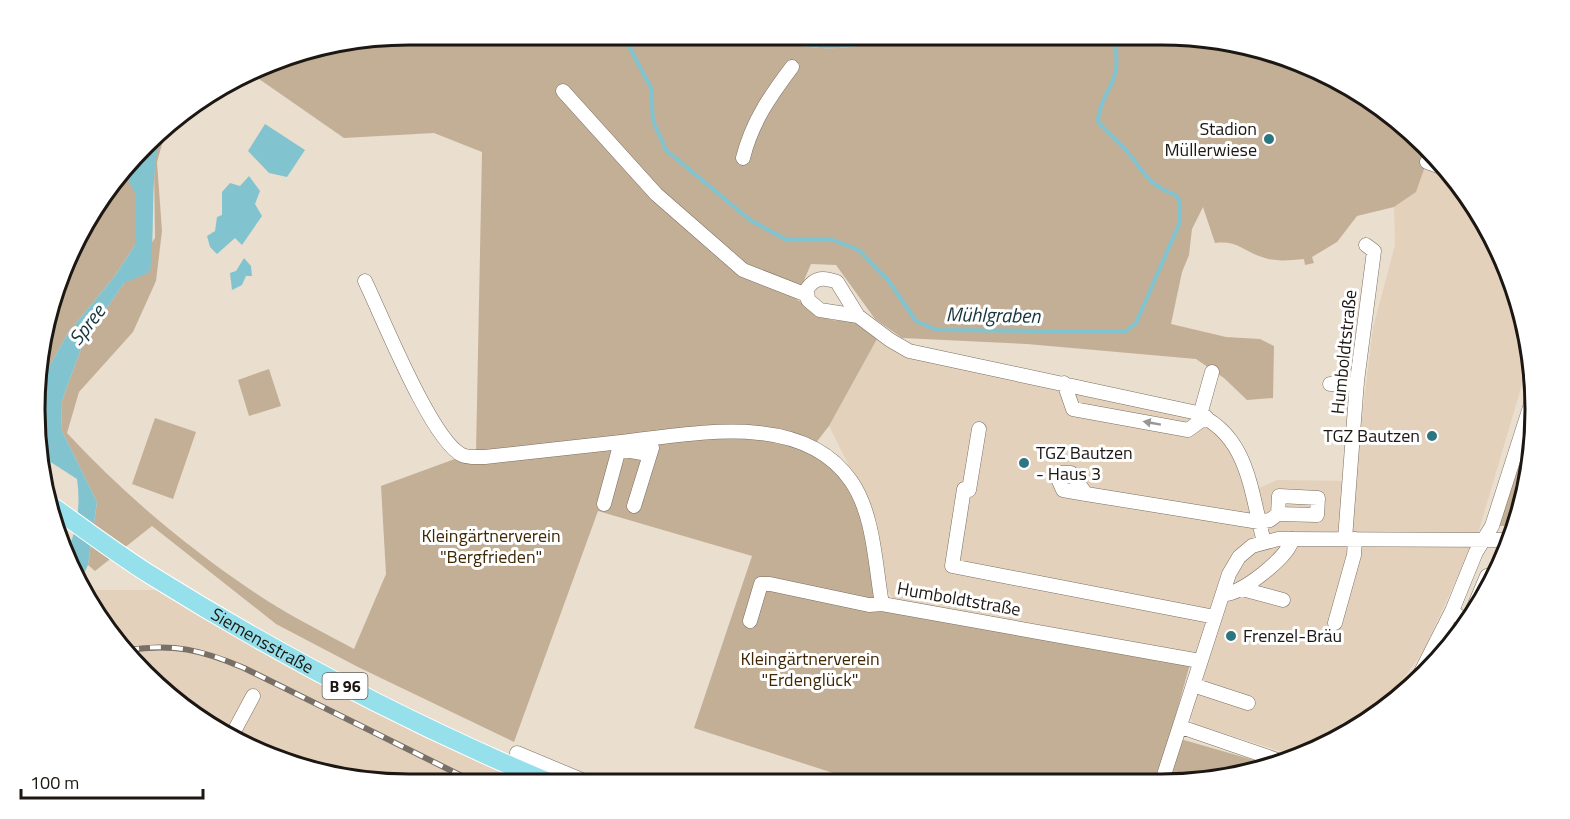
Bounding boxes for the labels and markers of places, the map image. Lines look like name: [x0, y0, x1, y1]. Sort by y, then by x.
place label: Stadion Müllerwiese: [1164, 115, 1257, 163]
marker: Stadion Müllerwiese: [1262, 132, 1276, 146]
place label: TGZ Bautzen: [1323, 422, 1420, 449]
marker: TGZ Bautzen: [1425, 429, 1439, 443]
place label: TGZ Bautzen - Haus 3: [1036, 439, 1133, 487]
marker: TGZ Bautzen - Haus 3: [1017, 456, 1031, 470]
place label: Frenzel-Bräu: [1243, 622, 1342, 649]
marker: Frenzel-Bräu: [1224, 629, 1238, 643]

